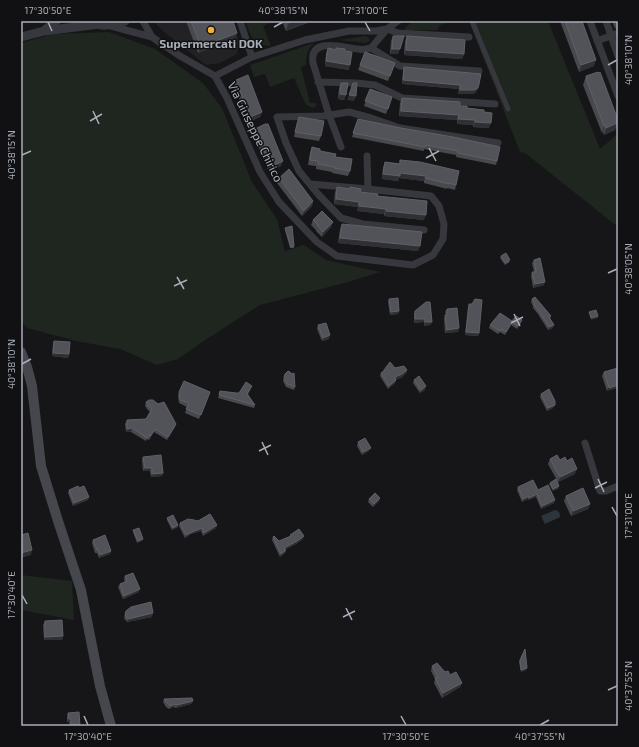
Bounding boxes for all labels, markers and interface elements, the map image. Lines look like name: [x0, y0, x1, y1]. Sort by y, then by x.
text: 17°30'50"E: [25, 4, 72, 16]
text: 40°38'15"N: [258, 4, 308, 16]
text: 17°31'00"E: [342, 4, 388, 16]
marker: Supermercati DOK: [206, 25, 216, 35]
text: 40°38'10"N: [622, 35, 634, 85]
place label: Supermercati DOK: [159, 36, 263, 50]
street label: Via Giuseppe Chirico: [226, 79, 286, 184]
text: 40°38'15"N: [5, 130, 17, 180]
text: 40°38'05"N: [622, 243, 634, 295]
text: 40°38'10"N: [5, 339, 17, 389]
text: 17°31'00"E: [622, 493, 634, 539]
text: 17°30'40"E: [5, 571, 17, 619]
text: 40°37'55"N: [622, 661, 634, 711]
text: 17°30'40"E: [64, 730, 112, 742]
text: 17°30'50"E: [383, 730, 430, 742]
text: 40°37'55"N: [515, 730, 565, 742]

